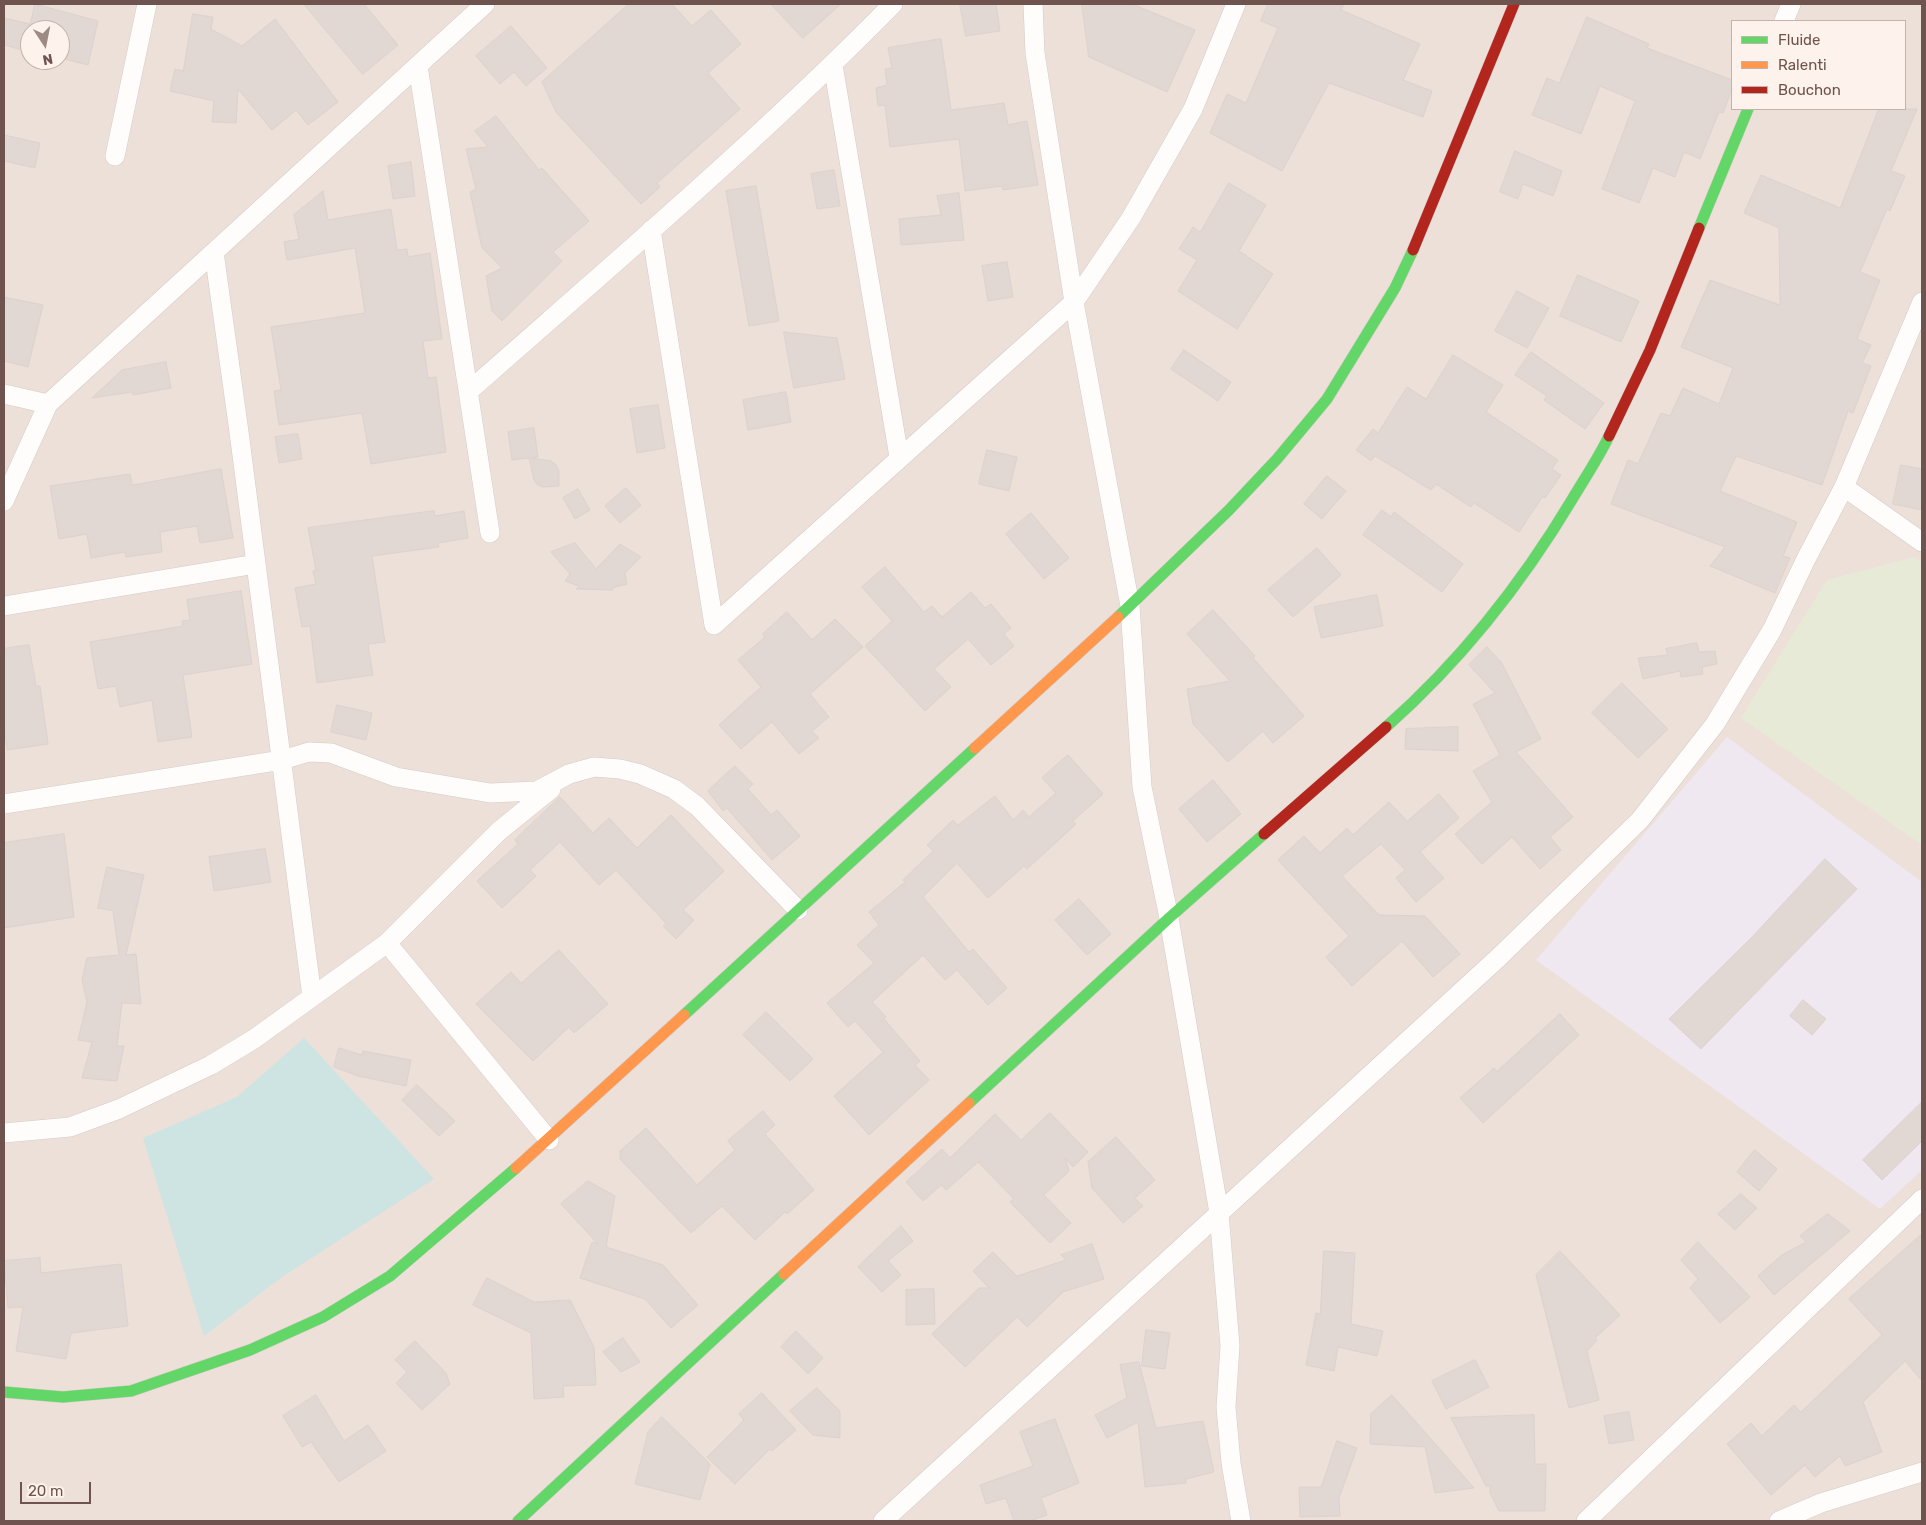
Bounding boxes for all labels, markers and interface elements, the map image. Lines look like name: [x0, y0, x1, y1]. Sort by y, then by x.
north arrow: [20, 20, 70, 70]
legend: [1731, 20, 1906, 110]
text: Fluide: [1778, 31, 1820, 49]
text: N: [41, 50, 54, 69]
text: Ralenti: [1778, 56, 1827, 74]
text: Bouchon: [1778, 81, 1841, 99]
scale bar: [22, 1472, 94, 1504]
text: 20 m: [28, 1482, 63, 1500]

